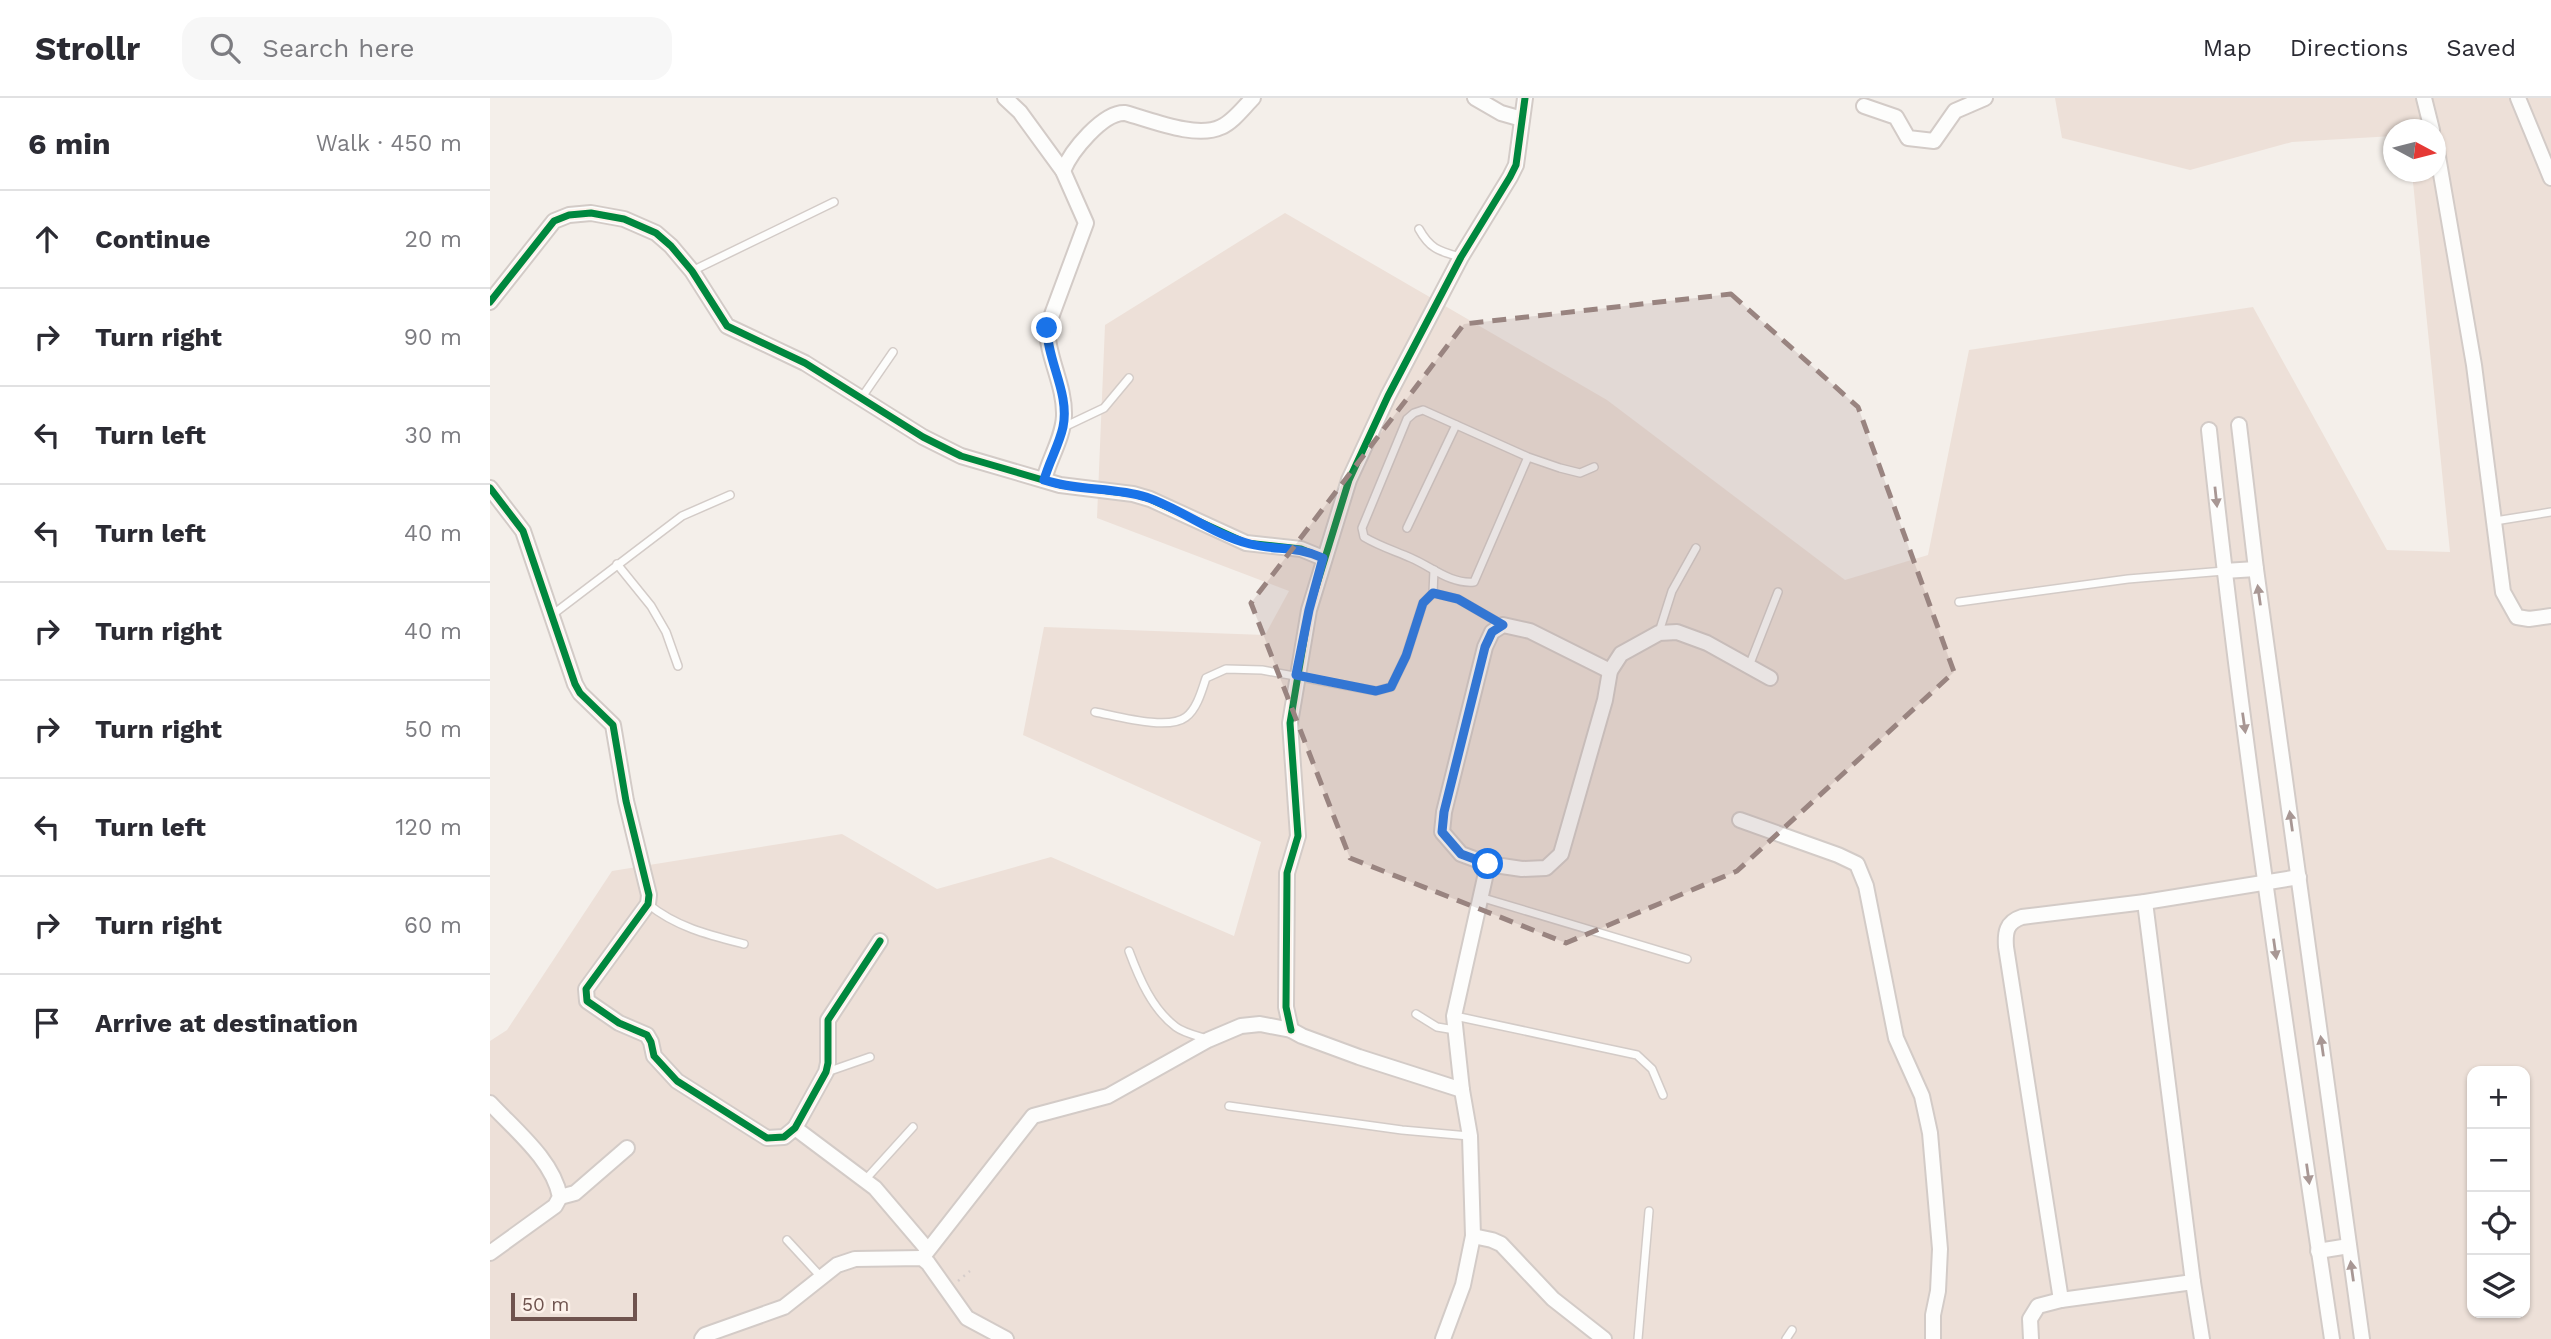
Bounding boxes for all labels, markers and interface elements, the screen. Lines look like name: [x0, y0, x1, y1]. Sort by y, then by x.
search box: [182, 17, 672, 80]
text: Strollr: [35, 29, 140, 68]
icon: search: [206, 29, 244, 67]
text: Search here: [262, 33, 415, 63]
text: Map: [2203, 34, 2252, 62]
text: Directions: [2290, 34, 2408, 62]
text: Saved: [2446, 34, 2516, 62]
north arrow: [2383, 119, 2446, 182]
text: 6 min: [28, 126, 111, 161]
text: Walk · 450 m: [316, 130, 462, 157]
icon: ahead: [28, 220, 66, 258]
text: Continue: [95, 224, 211, 254]
text: 20 m: [405, 226, 462, 253]
route end: [1031, 312, 1062, 343]
icon: right: [28, 318, 66, 356]
text: Turn right: [95, 322, 222, 352]
text: 90 m: [404, 324, 462, 351]
icon: left: [28, 416, 66, 454]
text: Turn left: [95, 420, 206, 450]
text: 30 m: [405, 422, 462, 449]
one-way arrow: [2211, 487, 2222, 509]
icon: left: [28, 514, 66, 552]
text: Turn left: [95, 518, 206, 548]
text: 40 m: [404, 520, 462, 547]
one-way arrow: [2254, 584, 2265, 606]
icon: right: [28, 612, 66, 650]
text: Turn right: [95, 616, 222, 646]
text: 40 m: [404, 618, 462, 645]
icon: right: [28, 710, 66, 748]
one-way arrow: [2239, 712, 2250, 734]
text: Turn right: [95, 714, 222, 744]
text: 50 m: [405, 716, 462, 743]
icon: left: [28, 808, 66, 846]
one-way arrow: [2285, 809, 2296, 831]
text: Turn left: [95, 812, 206, 842]
text: 120 m: [396, 814, 462, 841]
route start: [1472, 848, 1503, 879]
icon: right: [28, 906, 66, 944]
text: Turn right: [95, 910, 222, 940]
text: 60 m: [404, 912, 462, 939]
one-way arrow: [2270, 938, 2281, 960]
icon: arrive: [28, 1004, 66, 1042]
text: Arrive at destination: [95, 1008, 358, 1038]
one-way arrow: [2316, 1035, 2327, 1057]
map controls: [2467, 1066, 2530, 1318]
button: +: [2467, 1066, 2530, 1129]
button: −: [2467, 1129, 2530, 1192]
one-way arrow: [2303, 1163, 2314, 1185]
button: locate: [2467, 1192, 2530, 1255]
button: layers: [2467, 1255, 2530, 1318]
one-way arrow: [2347, 1260, 2358, 1282]
scale bar: [511, 1290, 637, 1322]
text: 50 m: [522, 1293, 569, 1316]

